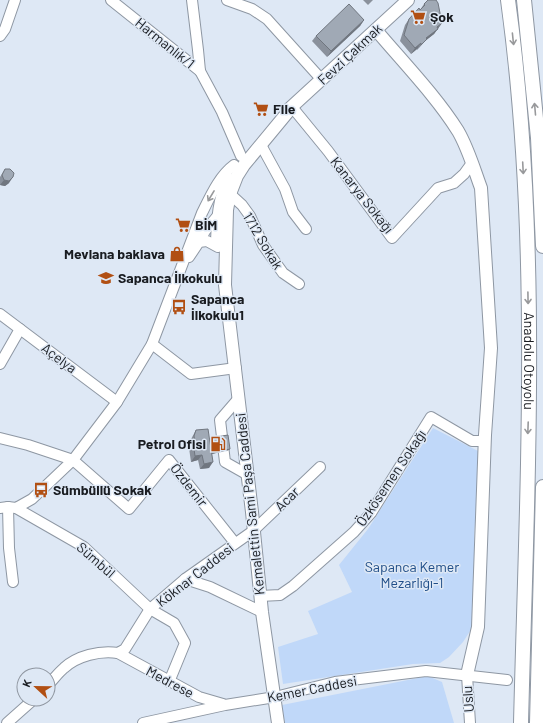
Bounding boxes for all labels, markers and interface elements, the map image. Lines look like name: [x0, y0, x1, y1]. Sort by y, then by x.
supermarket icon: Şok: [409, 8, 427, 26]
place label: Şok: [430, 8, 454, 25]
street label: Harmanlık/1: [132, 14, 198, 72]
street label: Fevzi Çakmak: [314, 19, 386, 88]
one-way arrow: [509, 32, 516, 45]
supermarket icon: File: [252, 100, 270, 118]
place label: File: [273, 100, 296, 117]
one-way arrow: [532, 103, 539, 116]
street label: Kanarya Sokağı: [327, 153, 398, 236]
one-way arrow: [520, 161, 527, 174]
one-way arrow: [206, 190, 214, 202]
street label: 1712 Sokak: [240, 209, 287, 272]
supermarket icon: BİM: [174, 216, 192, 234]
place label: BİM: [195, 216, 217, 233]
place label: Mevlana baklava: [64, 245, 165, 262]
shop icon: Mevlana baklava: [168, 245, 186, 263]
school or university icon: Sapanca İlkokulu: [97, 269, 115, 287]
place label: Sapanca İlkokulu: [118, 269, 222, 286]
place label: Sapanca İlkokulu1: [191, 290, 245, 323]
one-way arrow: [524, 291, 532, 304]
bus stop icon: Sapanca İlkokulu1: [170, 298, 188, 316]
street label: Anadolu Otoyolu: [521, 312, 538, 410]
street label: Açelya: [38, 339, 80, 376]
street label: Kemalettin Sami Paşa Caddesi: [231, 412, 268, 596]
one-way arrow: [524, 421, 532, 434]
street label: Özkösemen Sokağı: [352, 426, 429, 529]
place label: Petrol Ofisi: [138, 435, 206, 452]
fuel station icon: Petrol Ofisi: [209, 435, 227, 453]
street label: Özdemir: [167, 460, 212, 510]
bus stop icon: Sümbüllü Sokak: [32, 481, 50, 499]
place label: Sümbüllü Sokak: [53, 481, 152, 498]
street label: Acar: [271, 483, 303, 514]
street label: Sümbül: [74, 538, 119, 581]
street label: Köknar Caddesi: [152, 539, 237, 610]
park label: Sapanca Kemer Mezarlığı-1: [365, 558, 459, 591]
street label: Medrese: [143, 662, 197, 701]
north arrow: [16, 667, 56, 707]
street label: Kemer Caddesi: [266, 671, 358, 706]
text: K: [19, 677, 34, 689]
street label: Uslu: [458, 685, 477, 713]

